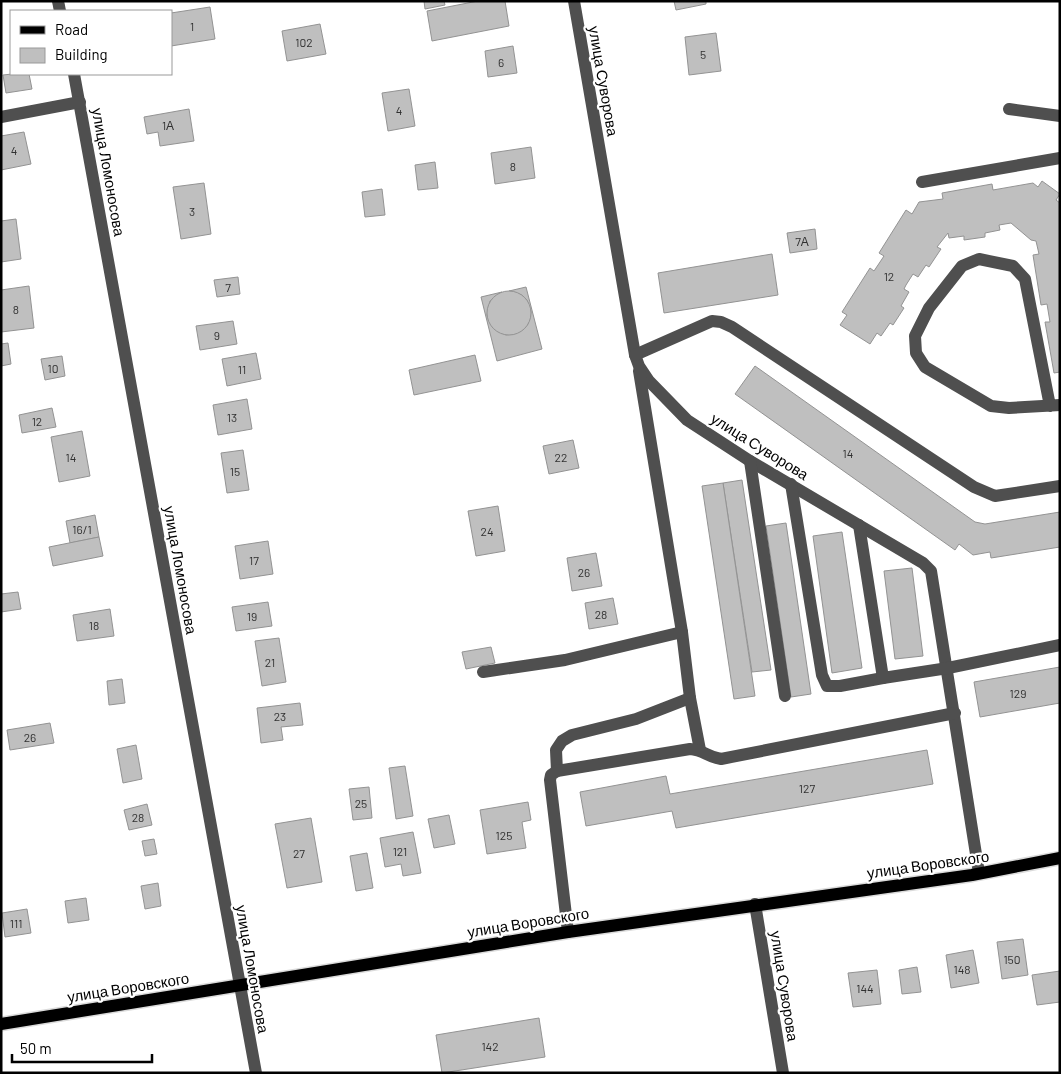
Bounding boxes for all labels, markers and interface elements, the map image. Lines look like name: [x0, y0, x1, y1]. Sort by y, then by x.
legend: [10, 10, 172, 75]
house number: 1: [190, 19, 194, 33]
text: Road: [55, 20, 88, 38]
street label: улица Суворова: [585, 25, 623, 138]
house number: 102: [295, 35, 313, 49]
text: Building: [55, 45, 108, 63]
house number: 5: [700, 47, 706, 61]
house number: 6: [498, 55, 504, 69]
house number: 4: [396, 103, 402, 117]
street label: улица Ломоносова: [89, 106, 129, 238]
house number: 1А: [162, 118, 174, 132]
house number: 4: [11, 143, 17, 157]
house number: 8: [510, 159, 516, 173]
house number: 3: [189, 204, 195, 218]
house number: 7А: [795, 234, 809, 248]
house number: 12: [884, 269, 894, 283]
house number: 7: [225, 280, 231, 294]
house number: 8: [13, 302, 19, 316]
house number: 9: [214, 328, 220, 342]
house number: 10: [48, 361, 58, 375]
house number: 11: [238, 362, 246, 376]
street label: улица Суворова: [708, 409, 813, 484]
house number: 13: [227, 410, 237, 424]
house number: 12: [32, 414, 42, 428]
house number: 14: [843, 446, 853, 460]
house number: 14: [66, 450, 76, 464]
house number: 22: [555, 450, 567, 464]
house number: 15: [230, 464, 240, 478]
street label: улица Ломоносова: [161, 504, 201, 636]
house number: 16/1: [72, 522, 92, 536]
house number: 24: [480, 524, 494, 538]
house number: 17: [249, 553, 259, 567]
house number: 26: [578, 565, 590, 579]
house number: 28: [595, 607, 607, 621]
house number: 19: [247, 609, 257, 623]
house number: 18: [89, 618, 99, 632]
house number: 21: [265, 655, 275, 669]
house number: 129: [1010, 686, 1026, 700]
house number: 23: [274, 709, 286, 723]
house number: 26: [24, 730, 36, 744]
house number: 127: [799, 781, 815, 795]
house number: 25: [355, 796, 367, 810]
house number: 28: [132, 810, 144, 824]
house number: 125: [496, 828, 512, 842]
house number: 121: [393, 844, 407, 858]
house number: 27: [293, 846, 305, 860]
street label: улица Воровского: [866, 847, 990, 881]
street label: улица Ломоносова: [233, 903, 273, 1035]
street label: улица Воровского: [466, 903, 590, 941]
house number: 111: [10, 916, 22, 930]
street label: улица Суворова: [767, 930, 803, 1043]
house number: 150: [1003, 952, 1021, 966]
house number: 148: [953, 962, 971, 976]
street label: улица Воровского: [66, 968, 190, 1006]
house number: 144: [856, 981, 874, 995]
scale bar: [12, 1032, 152, 1064]
text: 50 m: [20, 1039, 52, 1057]
house number: 142: [481, 1039, 499, 1053]

